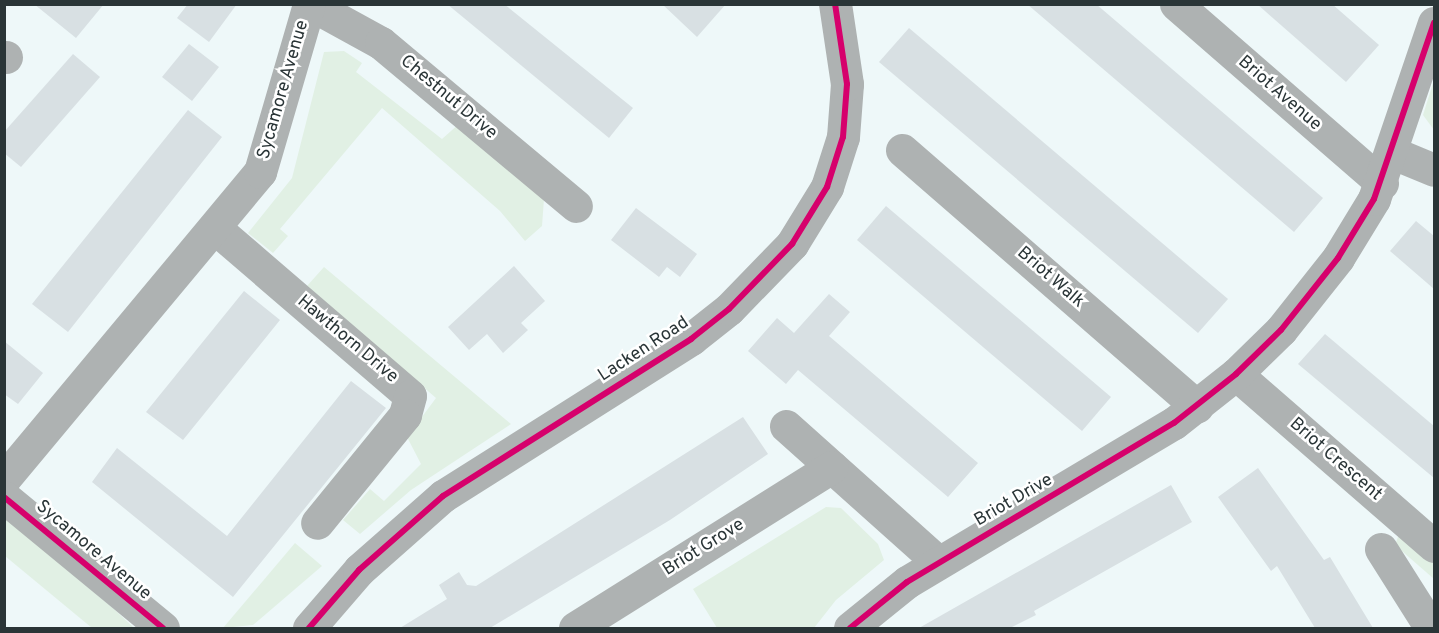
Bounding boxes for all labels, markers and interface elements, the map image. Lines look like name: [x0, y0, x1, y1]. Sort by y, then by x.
street label: Sycamore Avenue: [254, 18, 314, 162]
street label: Chestnut Drive: [395, 51, 501, 145]
street label: Briot Avenue: [1233, 52, 1325, 136]
street label: Briot Walk: [1012, 243, 1088, 313]
street label: Hawthorn Drive: [292, 292, 402, 388]
street label: Lacken Road: [595, 313, 693, 387]
street label: Briot Crescent: [1284, 414, 1386, 506]
street label: Briot Drive: [971, 470, 1057, 532]
street label: Sycamore Avenue: [31, 496, 155, 606]
street label: Briot Grove: [659, 514, 749, 582]

